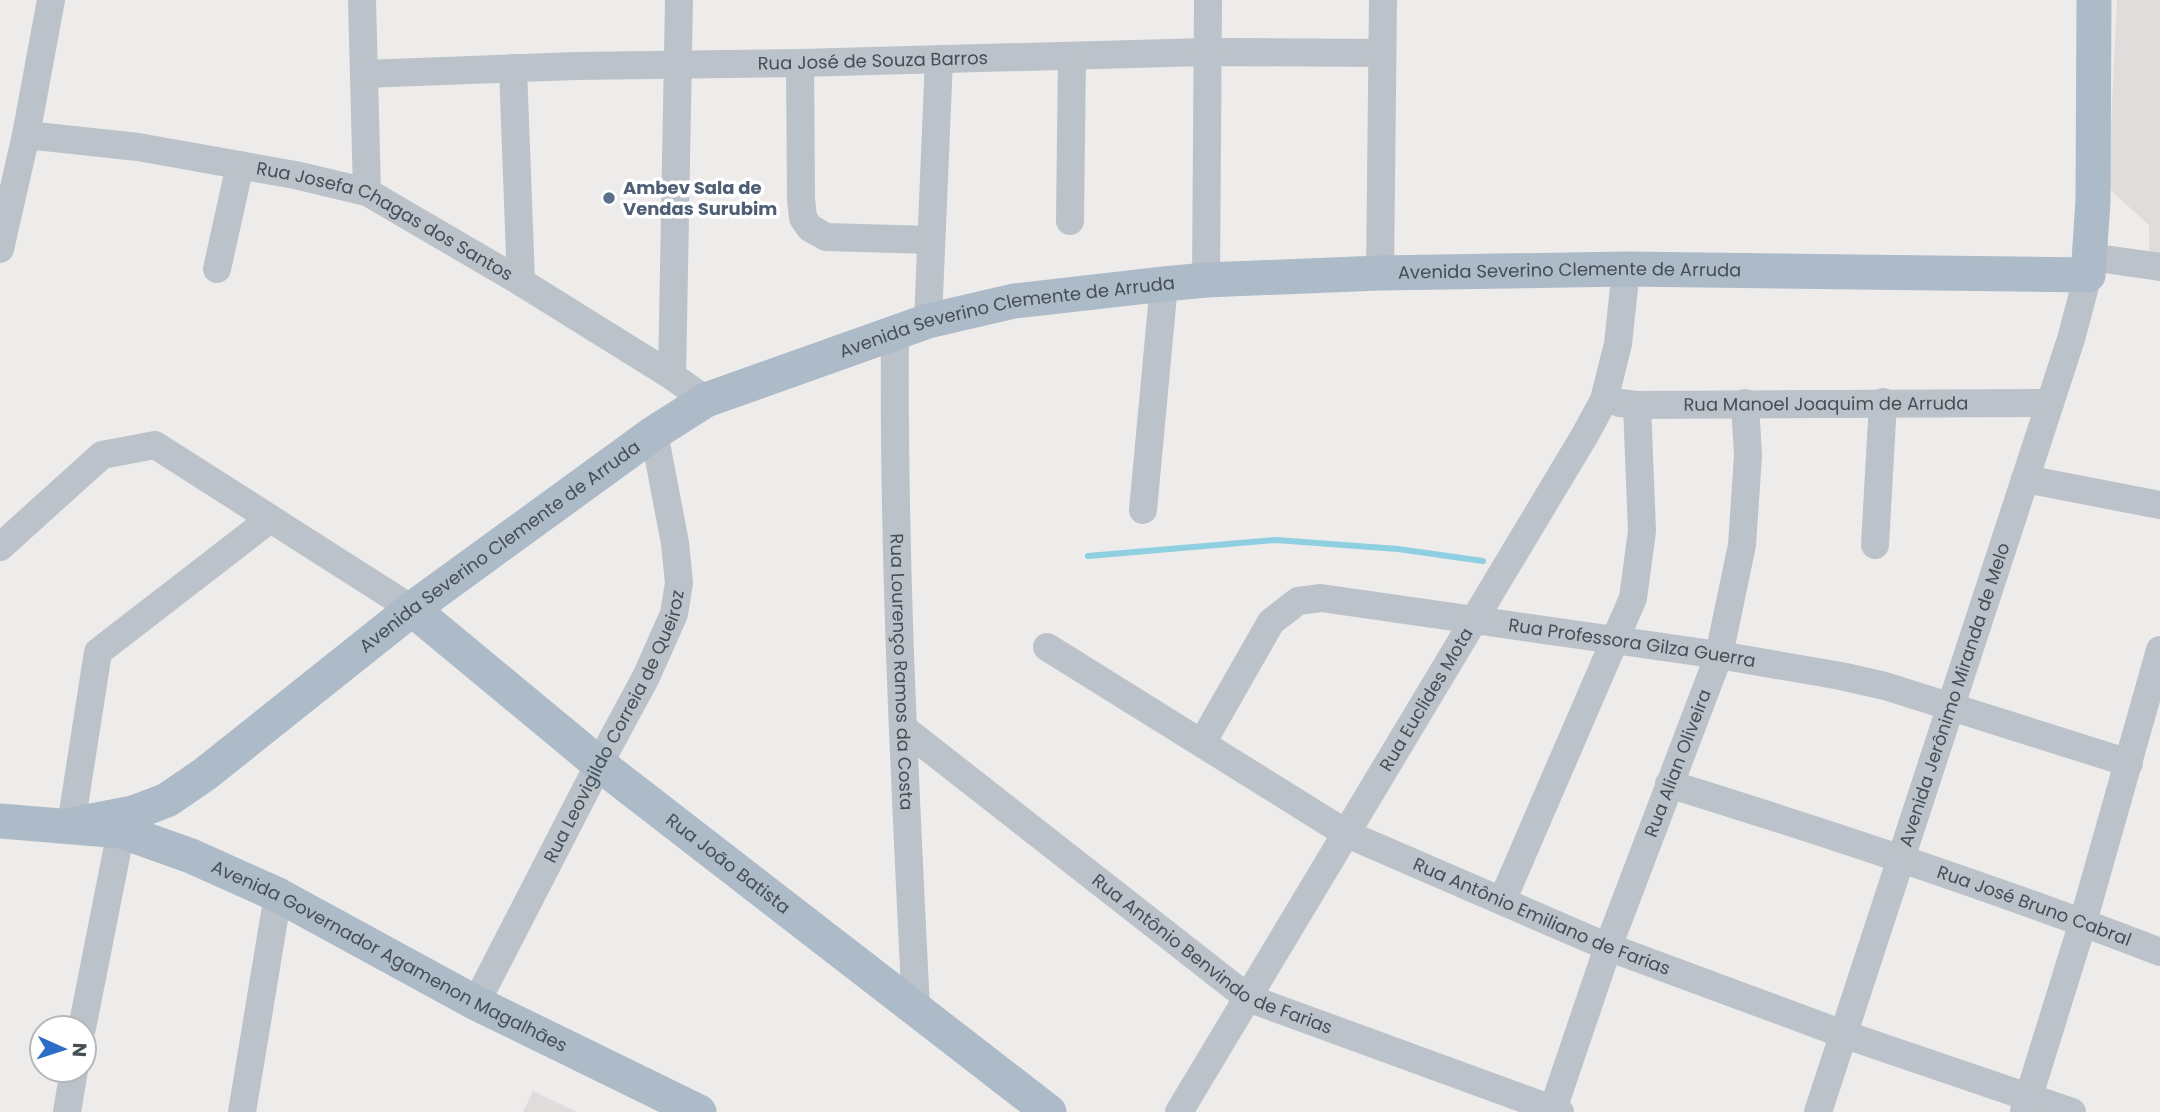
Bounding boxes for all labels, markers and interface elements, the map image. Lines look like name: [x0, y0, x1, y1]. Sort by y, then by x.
street label: Rua José de Souza Barros: [757, 45, 988, 76]
street label: Rua Josefa Chagas dos Santos: [254, 155, 518, 287]
place label: Ambev Sala de Vendas Surubim: [623, 175, 777, 221]
marker: Ambev Sala de Vendas Surubim: [601, 190, 617, 206]
street label: Avenida Severino Clemente de Arruda: [1398, 256, 1742, 285]
street label: Avenida Severino Clemente de Arruda: [836, 270, 1176, 364]
street label: Rua Manoel Joaquim de Arruda: [1683, 390, 1968, 417]
street label: Avenida Severino Clemente de Arruda: [354, 434, 645, 658]
street label: Rua Lourenço Ramos da Costa: [885, 533, 919, 811]
street label: Avenida Jerônimo Miranda de Melo: [1893, 539, 2016, 850]
street label: Rua Leovigildo Correia de Queiroz: [537, 588, 690, 867]
street label: Rua Professora Gilza Guerra: [1507, 612, 1758, 673]
street label: Rua Euclides Mota: [1373, 623, 1479, 776]
street label: Rua Alian Oliveira: [1638, 685, 1717, 841]
street label: Rua João Batista: [661, 807, 796, 920]
street label: Rua Antônio Emiliano de Farias: [1409, 851, 1674, 981]
street label: Avenida Governador Agamenon Magalhães: [208, 854, 572, 1058]
street label: Rua José Bruno Cabral: [1934, 859, 2135, 952]
street label: Rua Antônio Benvindo de Farias: [1087, 868, 1336, 1040]
north arrow: [28, 1014, 98, 1084]
text: N: [66, 1042, 93, 1058]

